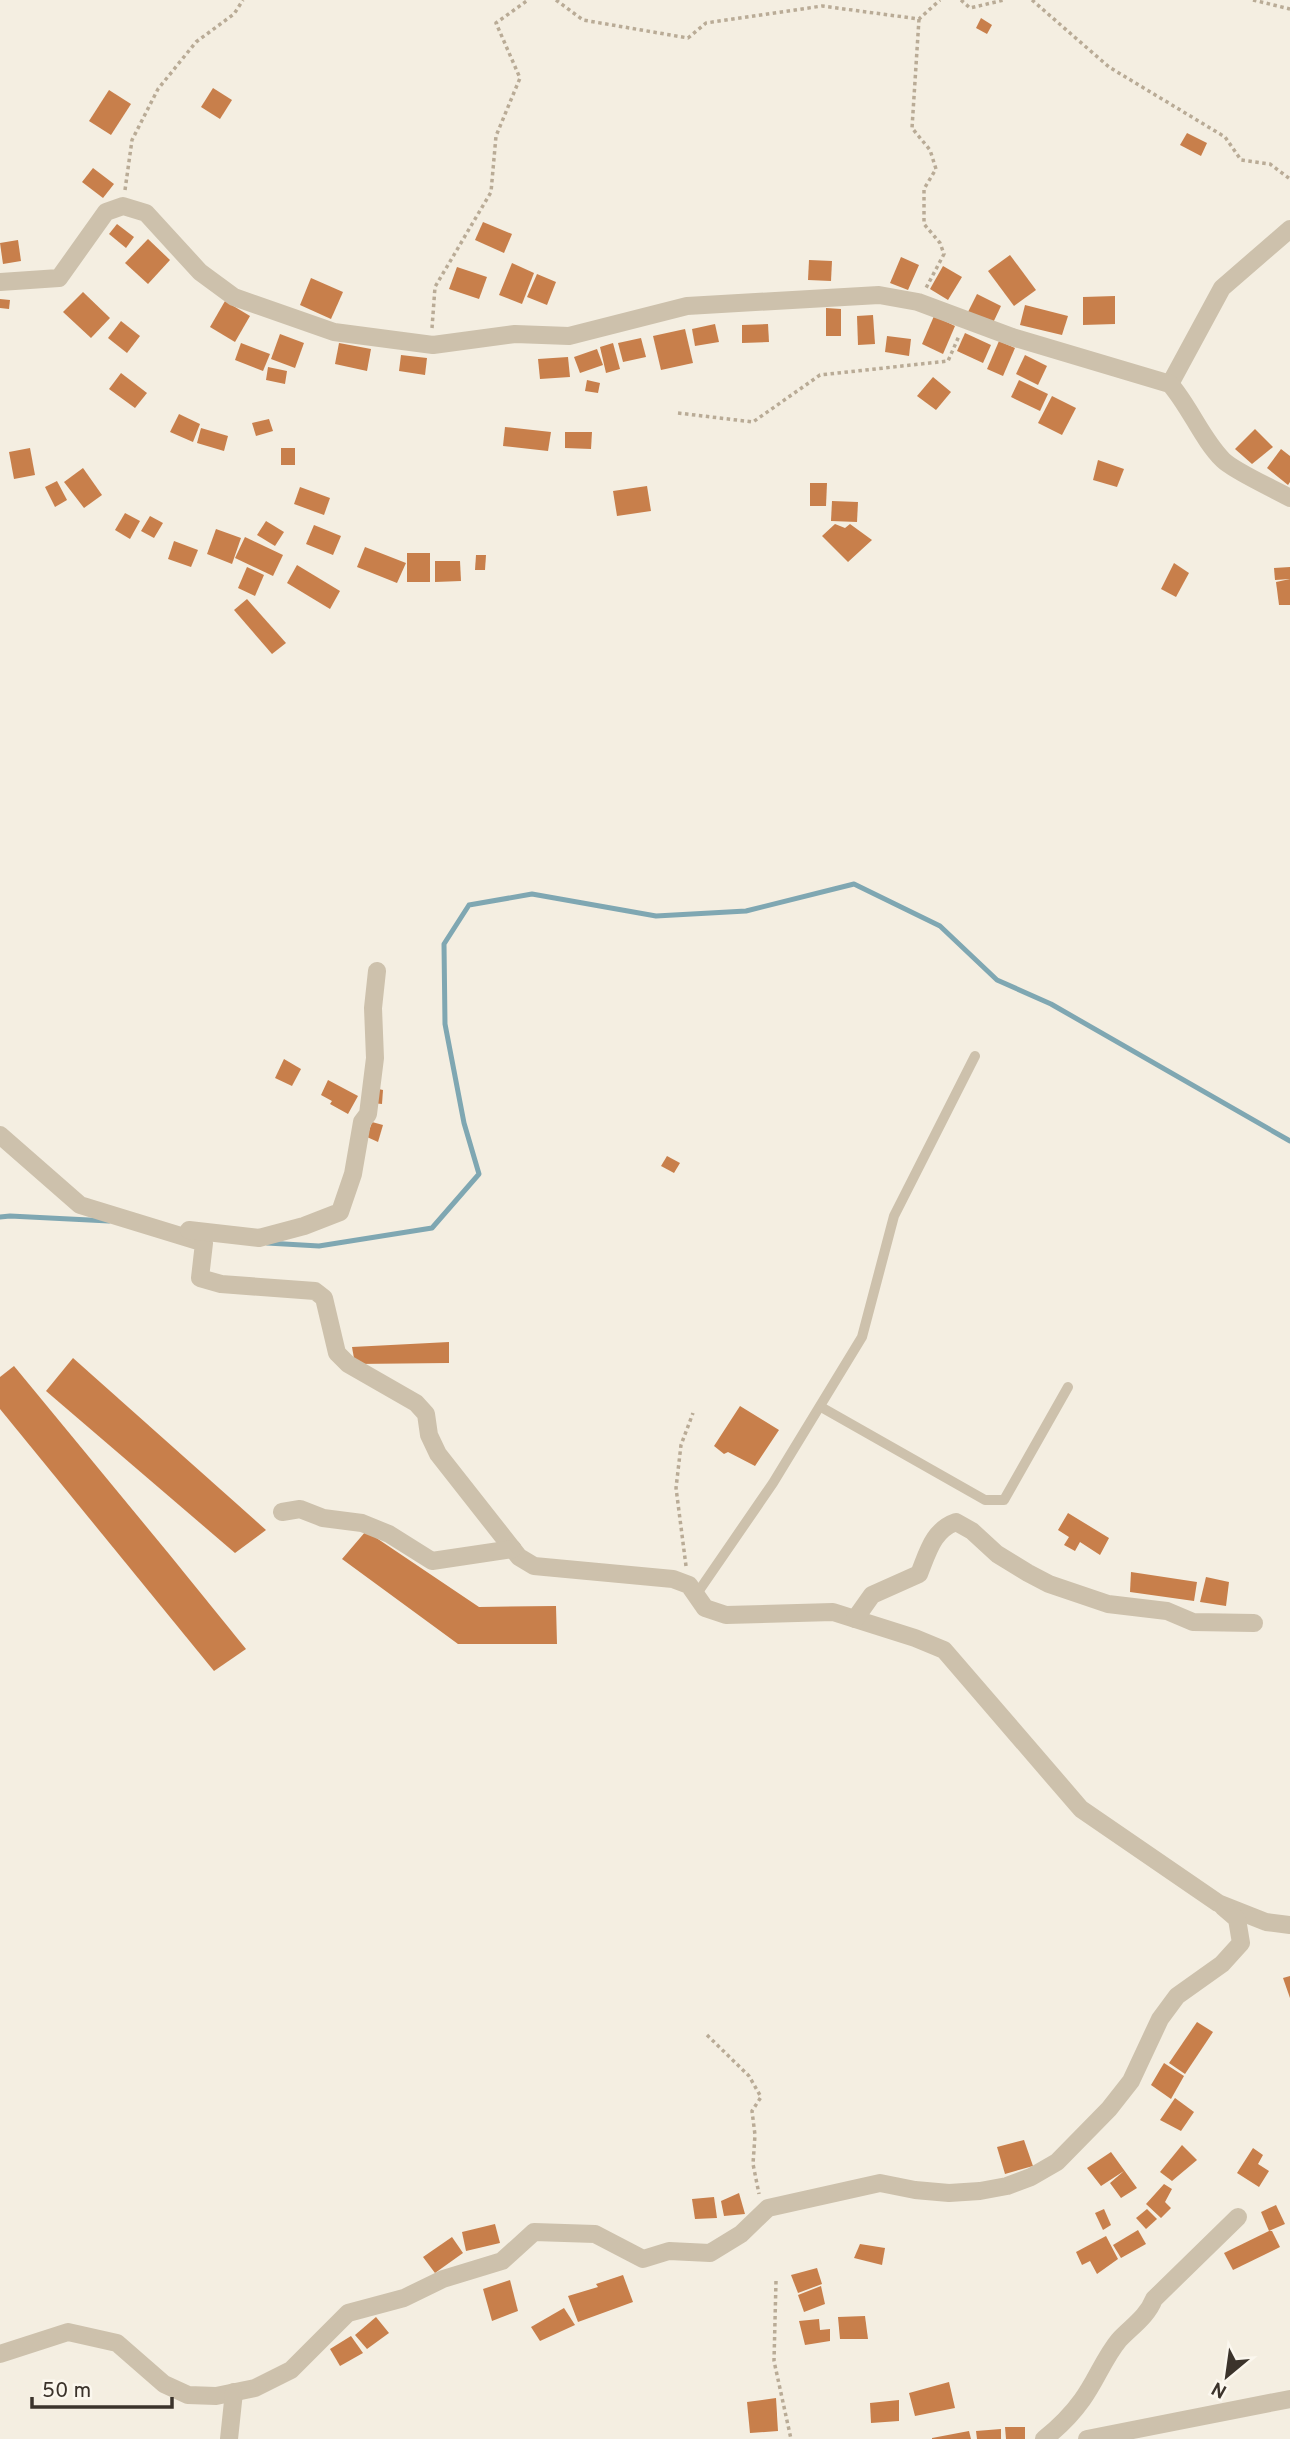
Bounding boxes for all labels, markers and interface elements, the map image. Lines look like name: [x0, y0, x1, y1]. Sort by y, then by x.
north arrow: [1192, 2341, 1262, 2411]
scale bar: [32, 2366, 172, 2410]
text: N: [1208, 2375, 1232, 2403]
text: 50 m: [42, 2378, 91, 2405]

